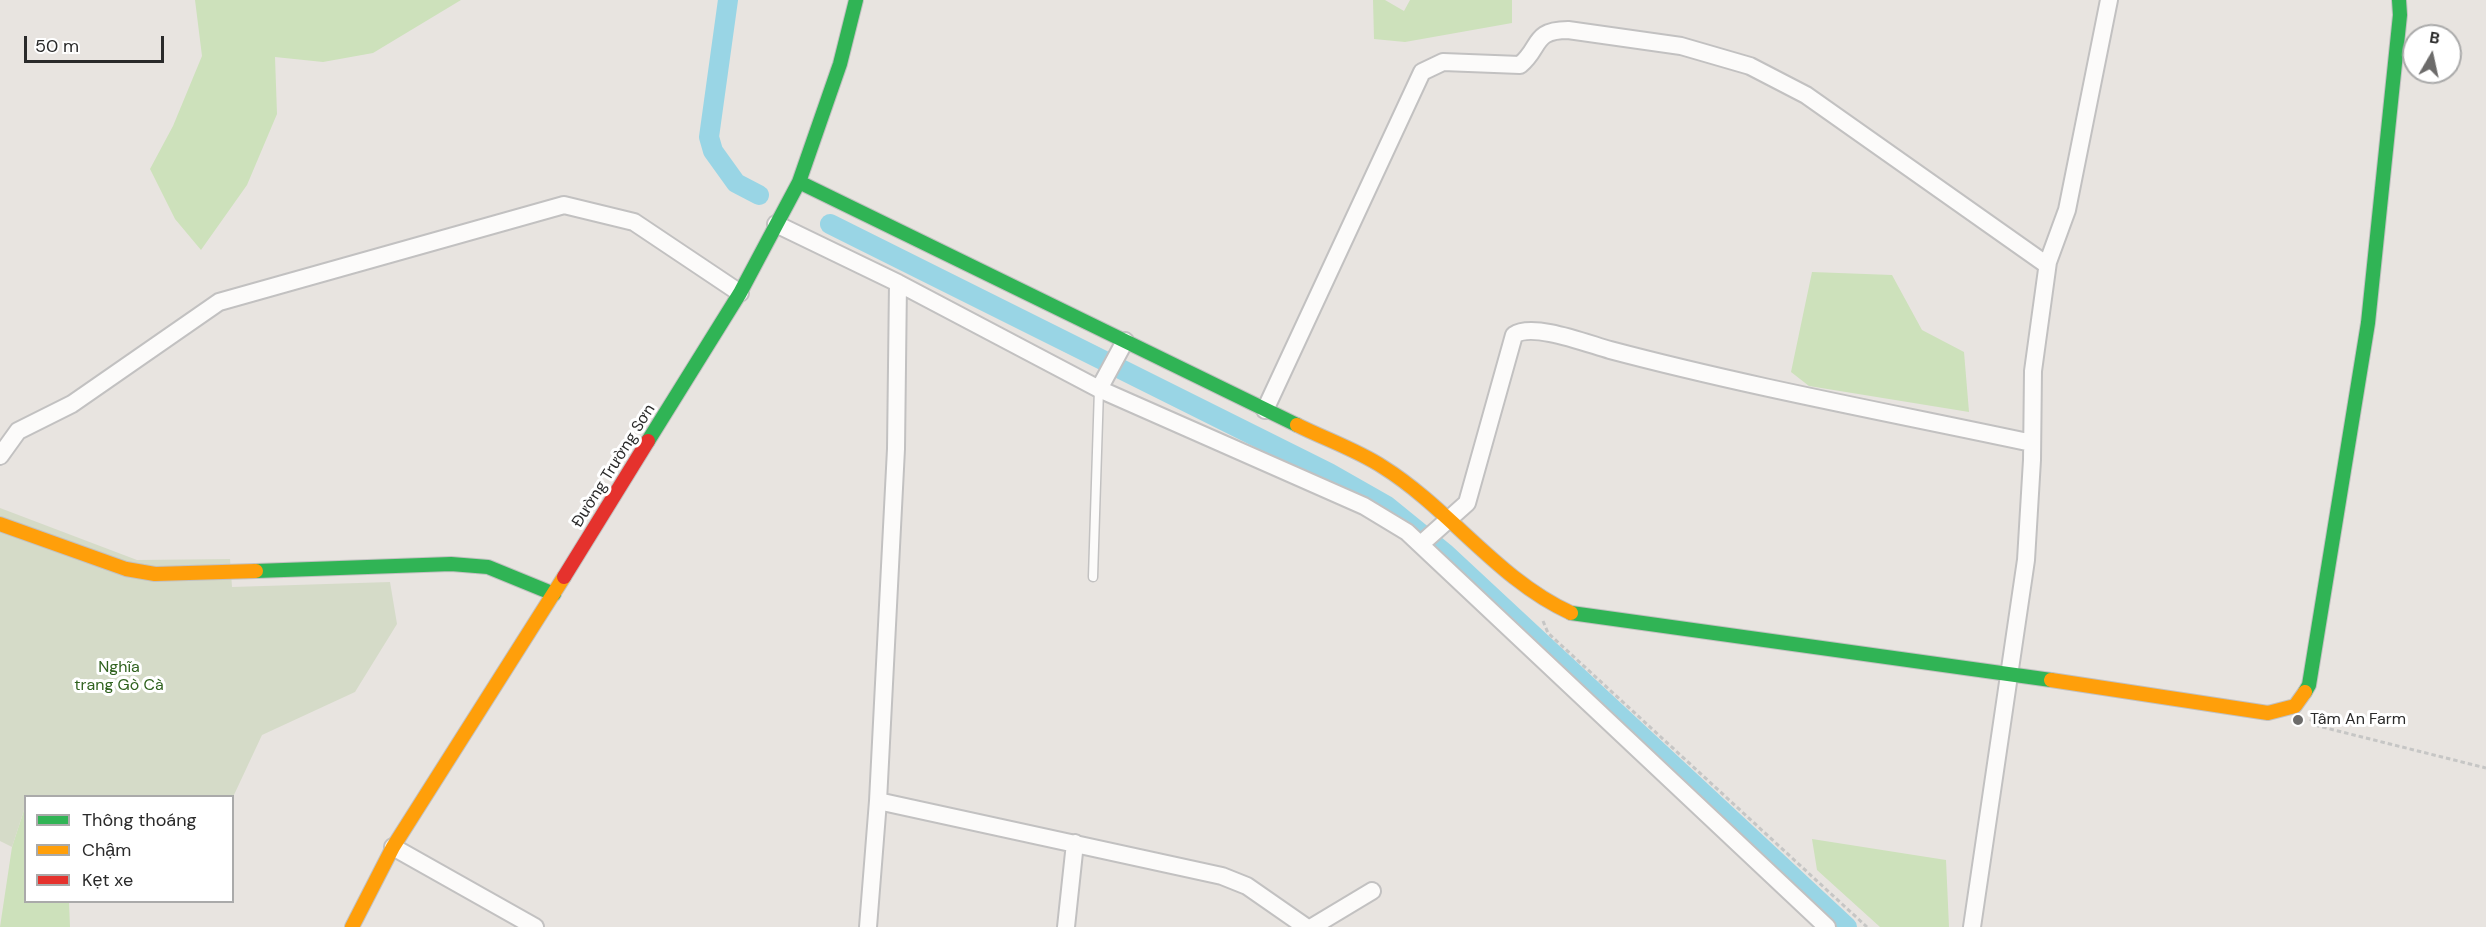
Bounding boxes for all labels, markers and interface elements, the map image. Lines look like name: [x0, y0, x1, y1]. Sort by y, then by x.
scale bar: [27, 24, 166, 62]
north arrow: [2402, 24, 2462, 84]
text: B: [2428, 27, 2441, 49]
text: 50 m: [35, 34, 79, 58]
street label: Đường Trường Sơn: [568, 401, 660, 531]
park label: Nghĩa trang Gò Cà: [74, 658, 164, 696]
place label: Tâm An Farm: [2310, 710, 2406, 730]
marker: Tâm An Farm: [2291, 713, 2305, 727]
legend: [24, 795, 234, 903]
text: Thông thoáng: [82, 808, 197, 832]
text: Chậm: [82, 838, 131, 862]
text: Kẹt xe: [82, 868, 133, 892]

